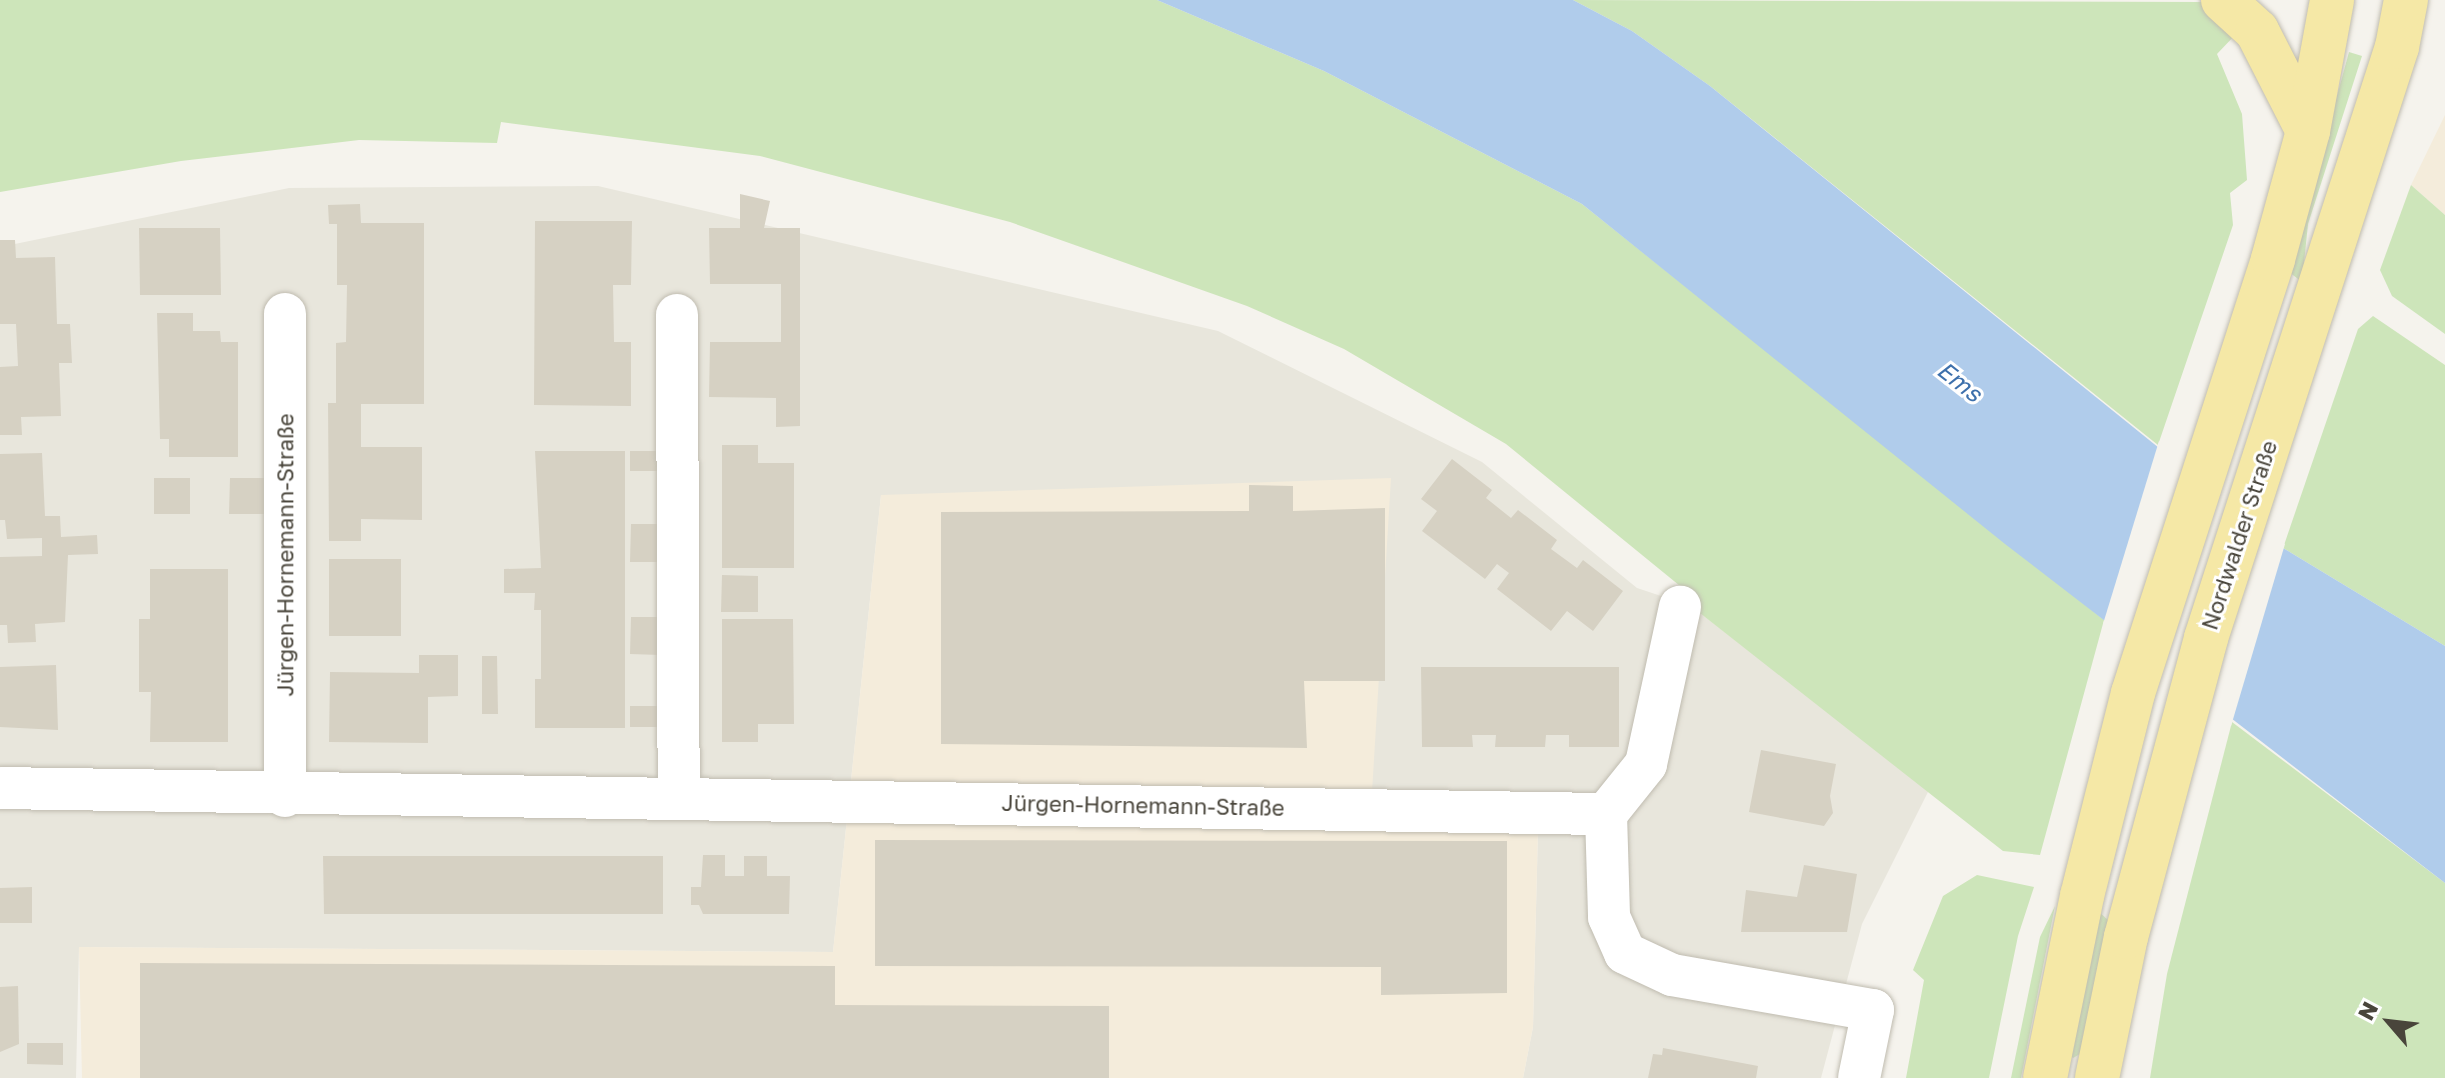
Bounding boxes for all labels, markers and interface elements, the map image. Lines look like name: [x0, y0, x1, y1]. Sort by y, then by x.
water label: Ems: [1932, 355, 1988, 407]
street label: Jürgen-Hornemann-Straße: [272, 414, 298, 696]
street label: Nordwalder Straße: [2196, 437, 2282, 633]
street label: Jürgen-Hornemann-Straße: [1001, 789, 1285, 821]
north arrow: [2349, 982, 2429, 1062]
text: N: [2352, 997, 2383, 1024]

